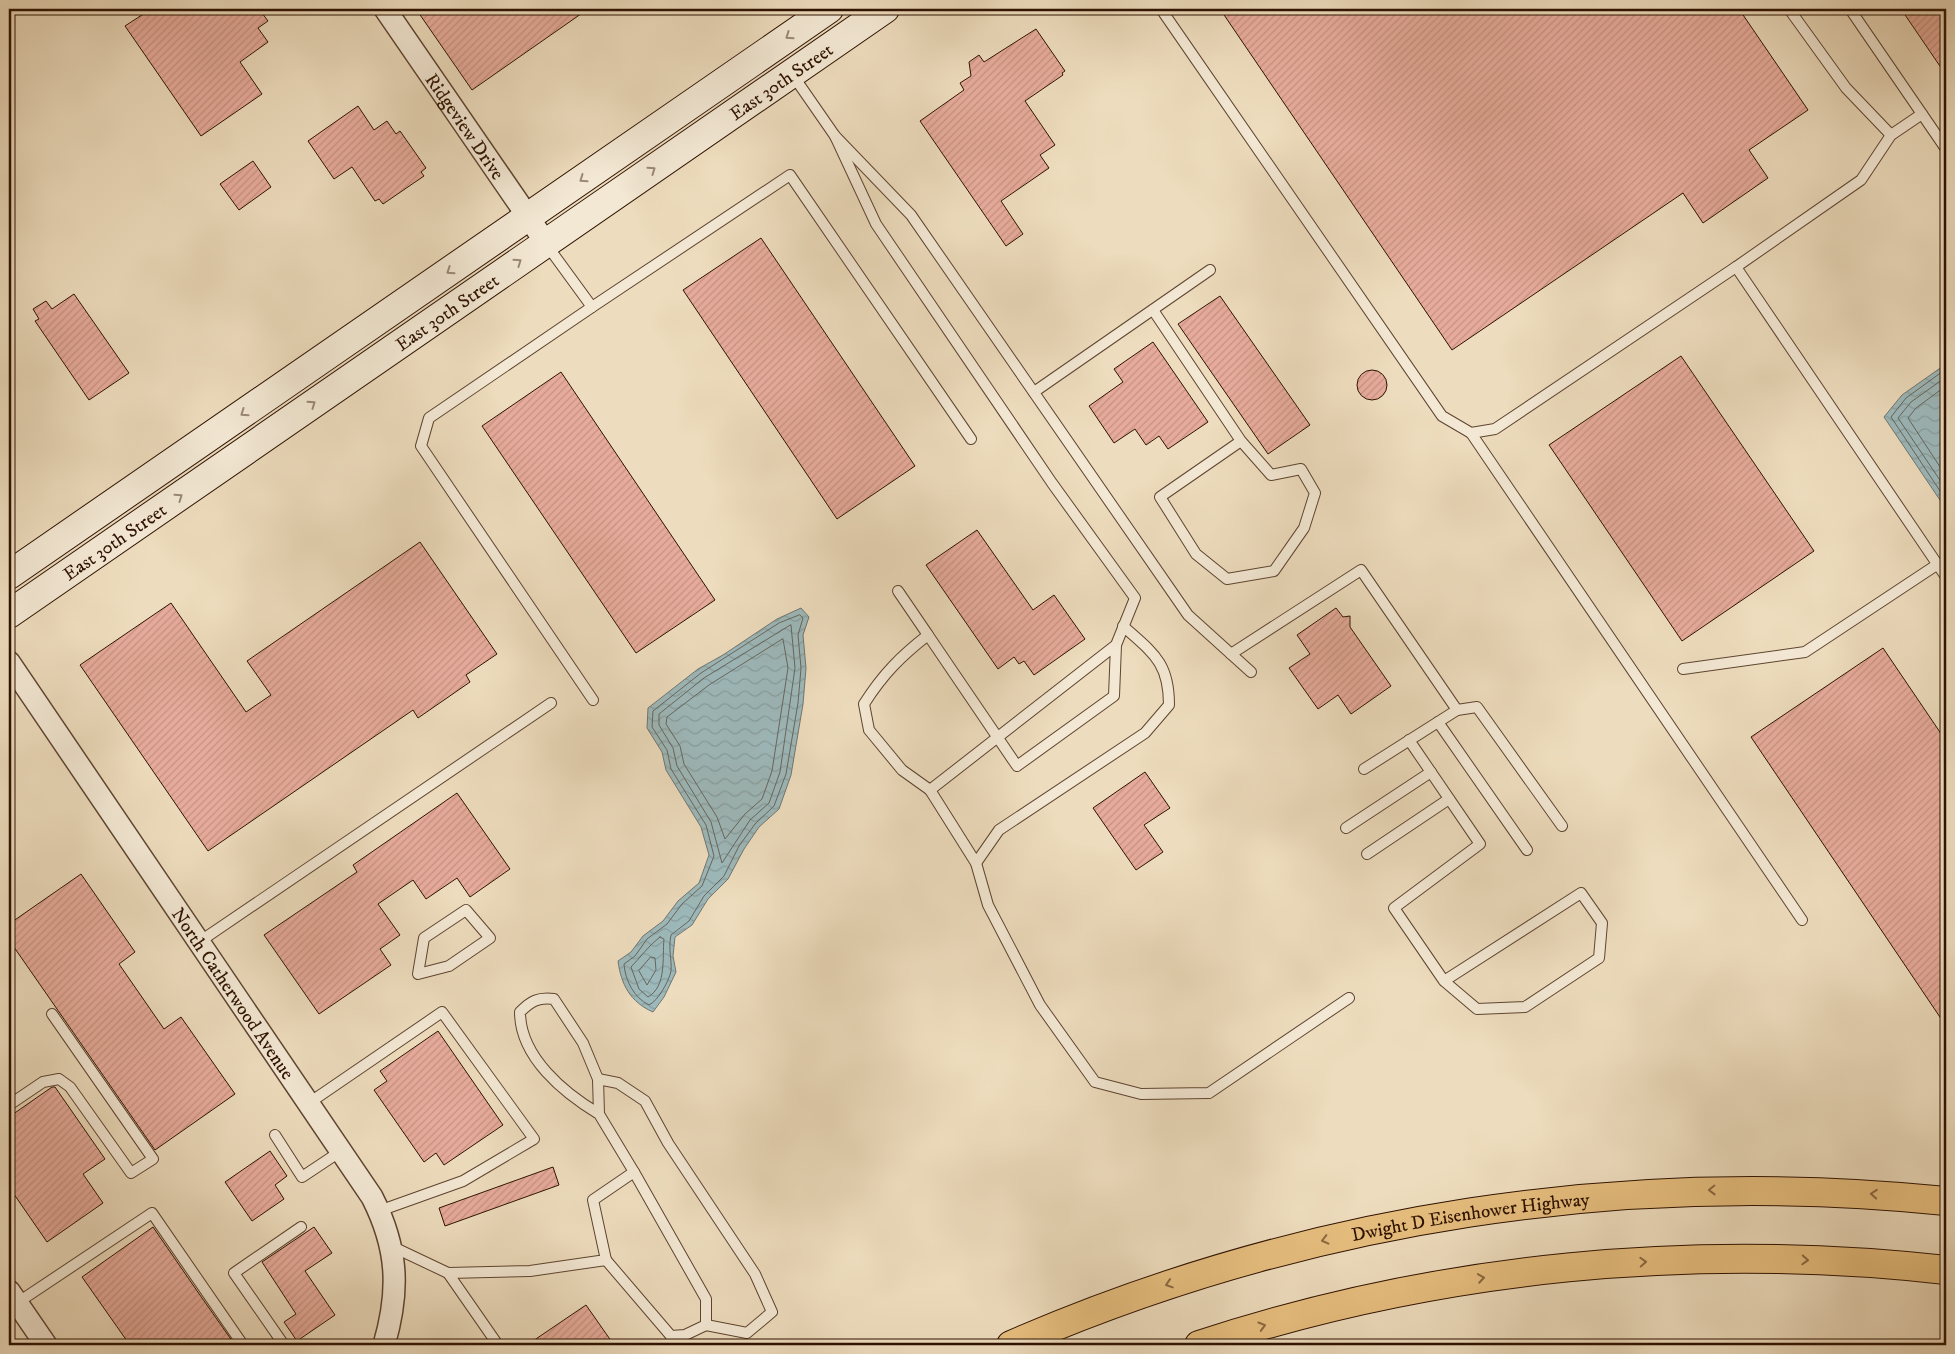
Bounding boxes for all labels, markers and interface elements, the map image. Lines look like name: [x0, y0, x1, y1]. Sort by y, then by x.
one-way arrow: [785, 30, 795, 39]
street label: East 30th Street: [726, 38, 838, 126]
street label: Ridgeview Drive: [420, 69, 509, 184]
one-way arrow: [646, 167, 656, 176]
one-way arrow: [580, 173, 589, 182]
one-way arrow: [512, 259, 522, 268]
one-way arrow: [446, 265, 456, 274]
street label: East 30th Street: [391, 269, 504, 357]
one-way arrow: [307, 401, 316, 410]
one-way arrow: [240, 407, 250, 416]
one-way arrow: [173, 493, 182, 503]
street label: East 30th Street: [59, 499, 171, 586]
street label: North Catherwood Avenue: [166, 904, 299, 1084]
one-way arrow: [1707, 1185, 1715, 1195]
street label: Dwight D Eisenhower Highway: [1350, 1188, 1592, 1247]
one-way arrow: [1870, 1189, 1878, 1200]
one-way arrow: [1321, 1234, 1330, 1245]
one-way arrow: [1801, 1254, 1809, 1265]
one-way arrow: [1639, 1256, 1647, 1267]
one-way arrow: [1477, 1274, 1486, 1284]
one-way arrow: [1165, 1278, 1174, 1288]
one-way arrow: [1258, 1322, 1266, 1332]

